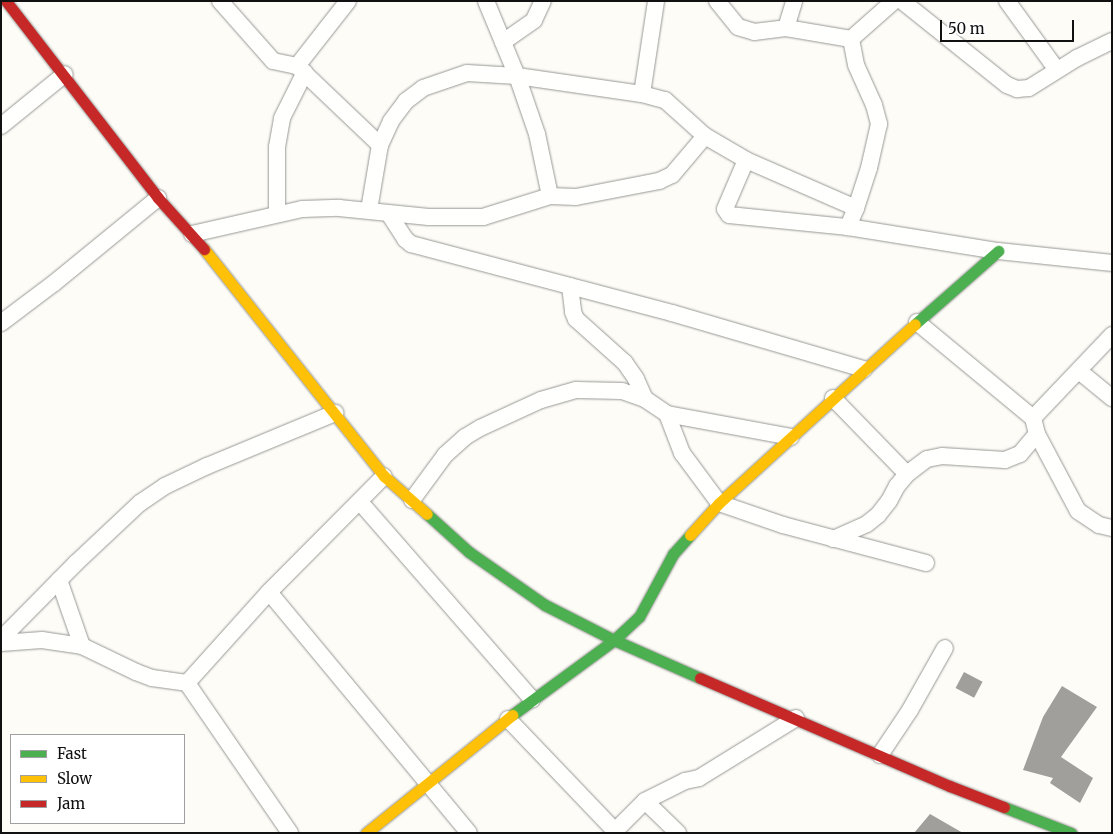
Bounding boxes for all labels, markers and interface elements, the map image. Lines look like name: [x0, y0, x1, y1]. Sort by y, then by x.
scale bar: [943, 10, 1077, 42]
text: 50 m: [948, 19, 985, 38]
legend: [10, 734, 185, 824]
text: Fast: [57, 744, 87, 763]
text: Slow: [57, 769, 92, 788]
text: Jam: [57, 794, 85, 813]

